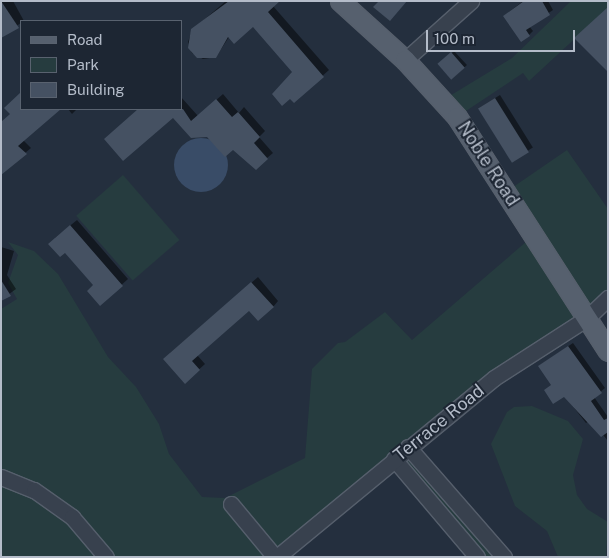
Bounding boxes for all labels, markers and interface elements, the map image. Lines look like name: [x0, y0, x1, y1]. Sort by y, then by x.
legend: [20, 20, 182, 110]
scale bar: [429, 20, 578, 52]
text: 100 m: [434, 30, 475, 47]
text: Road: [67, 31, 103, 48]
text: Park: [67, 56, 99, 73]
text: Building: [67, 81, 125, 98]
street label: Noble Road: [453, 118, 523, 210]
street label: Terrace Road: [389, 380, 489, 466]

